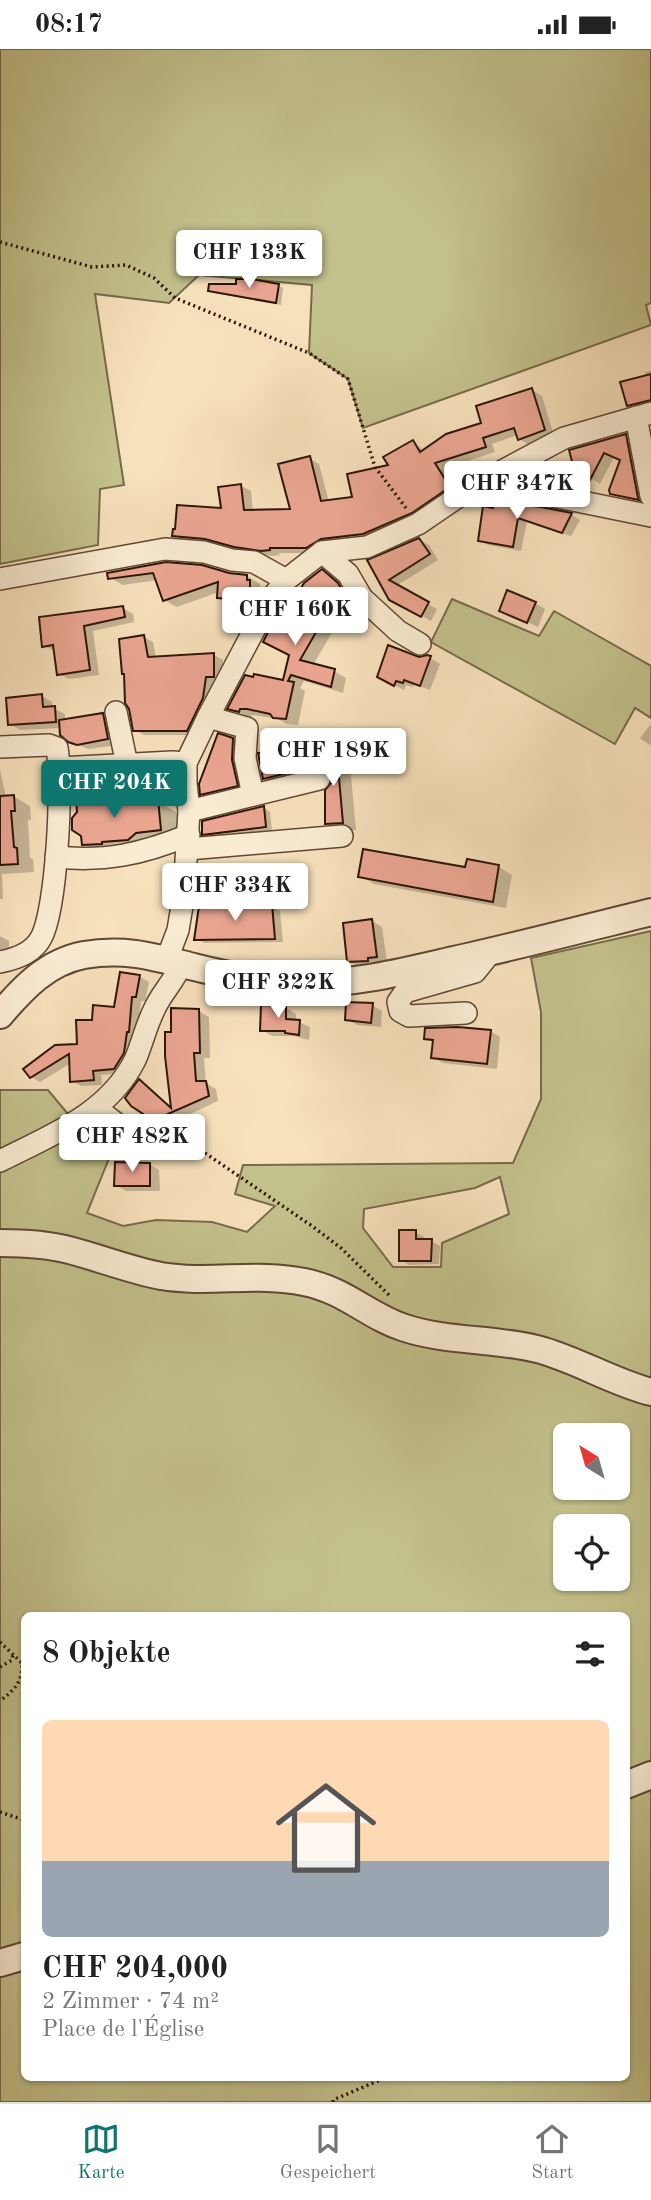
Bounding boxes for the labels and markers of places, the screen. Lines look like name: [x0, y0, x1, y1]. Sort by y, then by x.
pin: CHF 133K: [177, 231, 321, 290]
pin: CHF 347K: [445, 461, 589, 521]
pin: CHF 160K: [223, 587, 367, 647]
pin: CHF 189K: [261, 729, 405, 788]
pin: CHF 204K: [42, 761, 186, 820]
pin: CHF 334K: [163, 863, 307, 923]
pin: CHF 322K: [206, 961, 350, 1020]
pin: CHF 482K: [60, 1115, 204, 1174]

